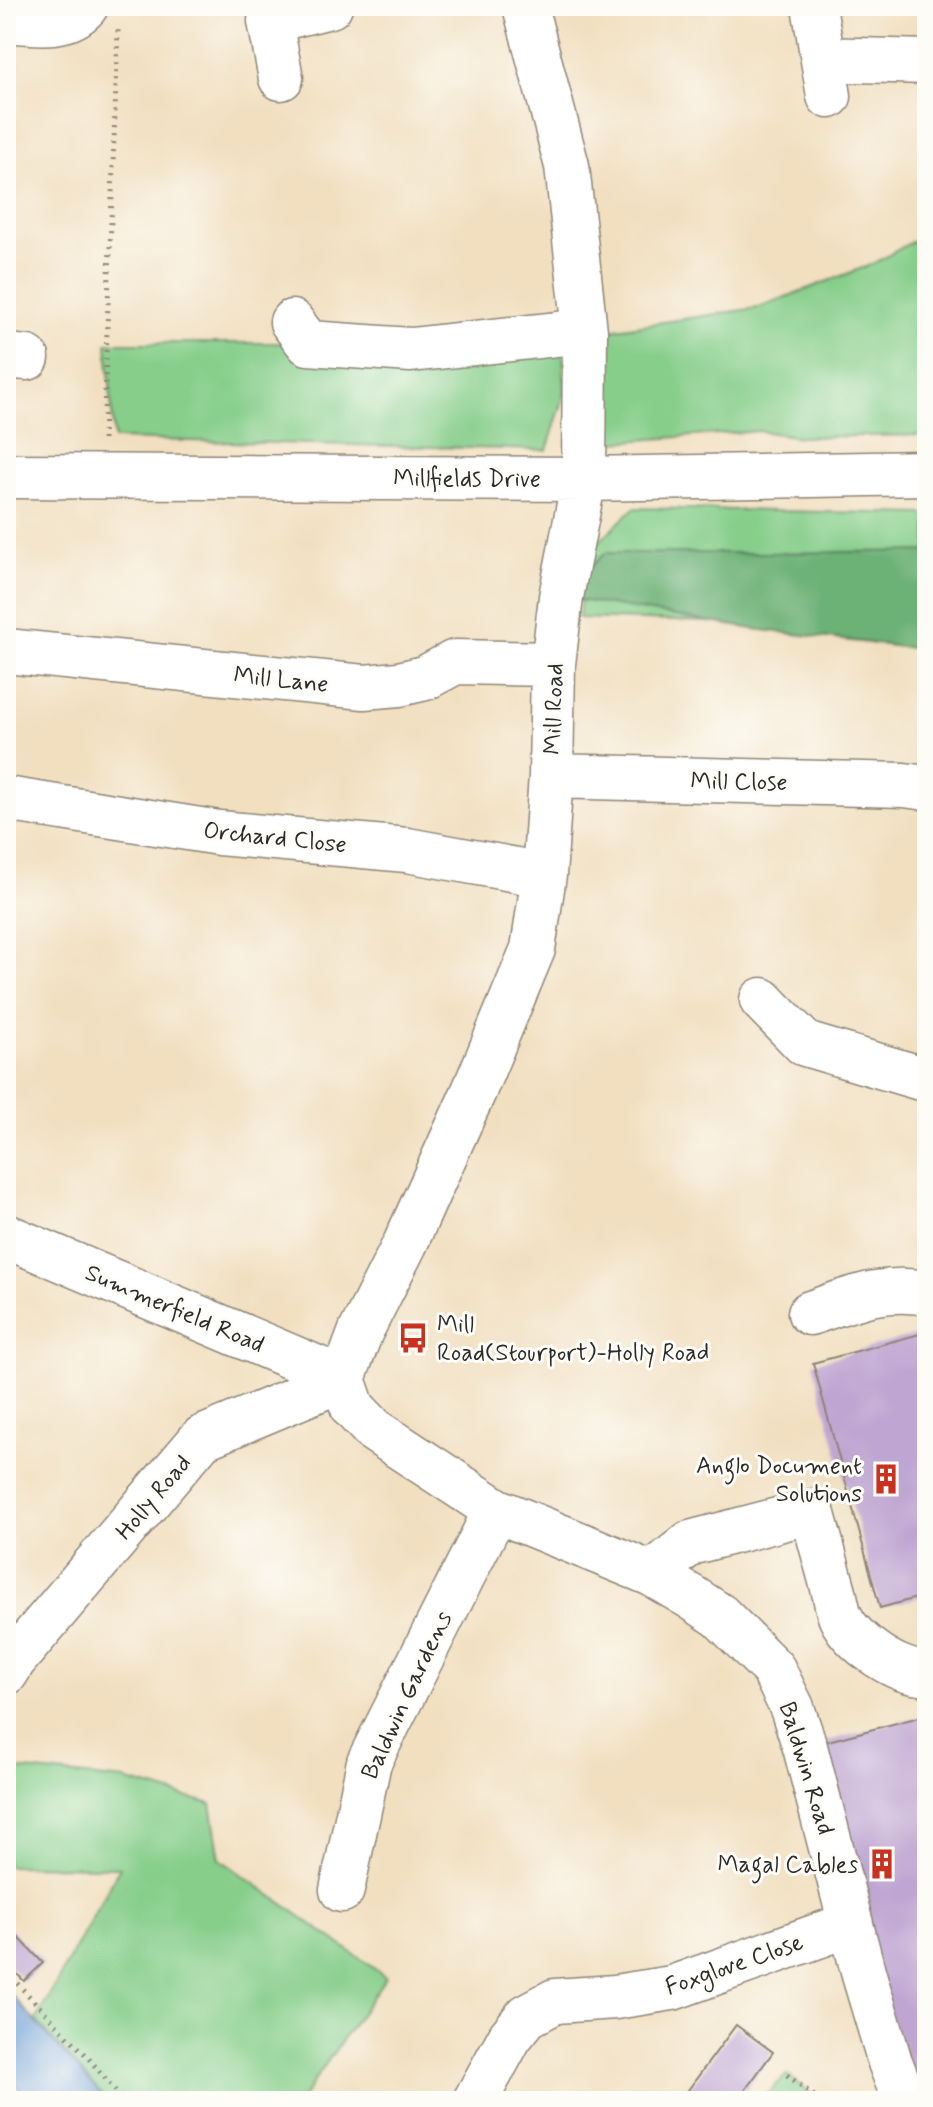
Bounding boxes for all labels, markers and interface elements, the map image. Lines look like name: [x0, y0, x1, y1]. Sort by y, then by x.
street label: Millfields Drive: [393, 464, 541, 495]
street label: Mill Lane: [232, 660, 330, 701]
street label: Mill Road: [537, 663, 572, 755]
street label: Mill Close: [690, 766, 788, 799]
street label: Orchard Close: [202, 816, 348, 861]
street label: Summerfield Road: [80, 1258, 269, 1361]
place label: Mill Road(Stourport)-Holly Road: [437, 1310, 709, 1369]
bus stop icon: Mill Road(Stourport)-Holly Road: [396, 1321, 430, 1355]
street label: Holly Road: [109, 1449, 199, 1547]
place label: Anglo Document Solutions: [696, 1451, 862, 1510]
building icon: Anglo Document Solutions: [869, 1462, 903, 1496]
street label: Baldwin Gardens: [355, 1606, 460, 1785]
street label: Baldwin Road: [771, 1698, 840, 1839]
building icon: Magal Cables: [865, 1847, 899, 1881]
place label: Magal Cables: [718, 1850, 858, 1884]
street label: Foxglove Close: [661, 1927, 808, 2005]

